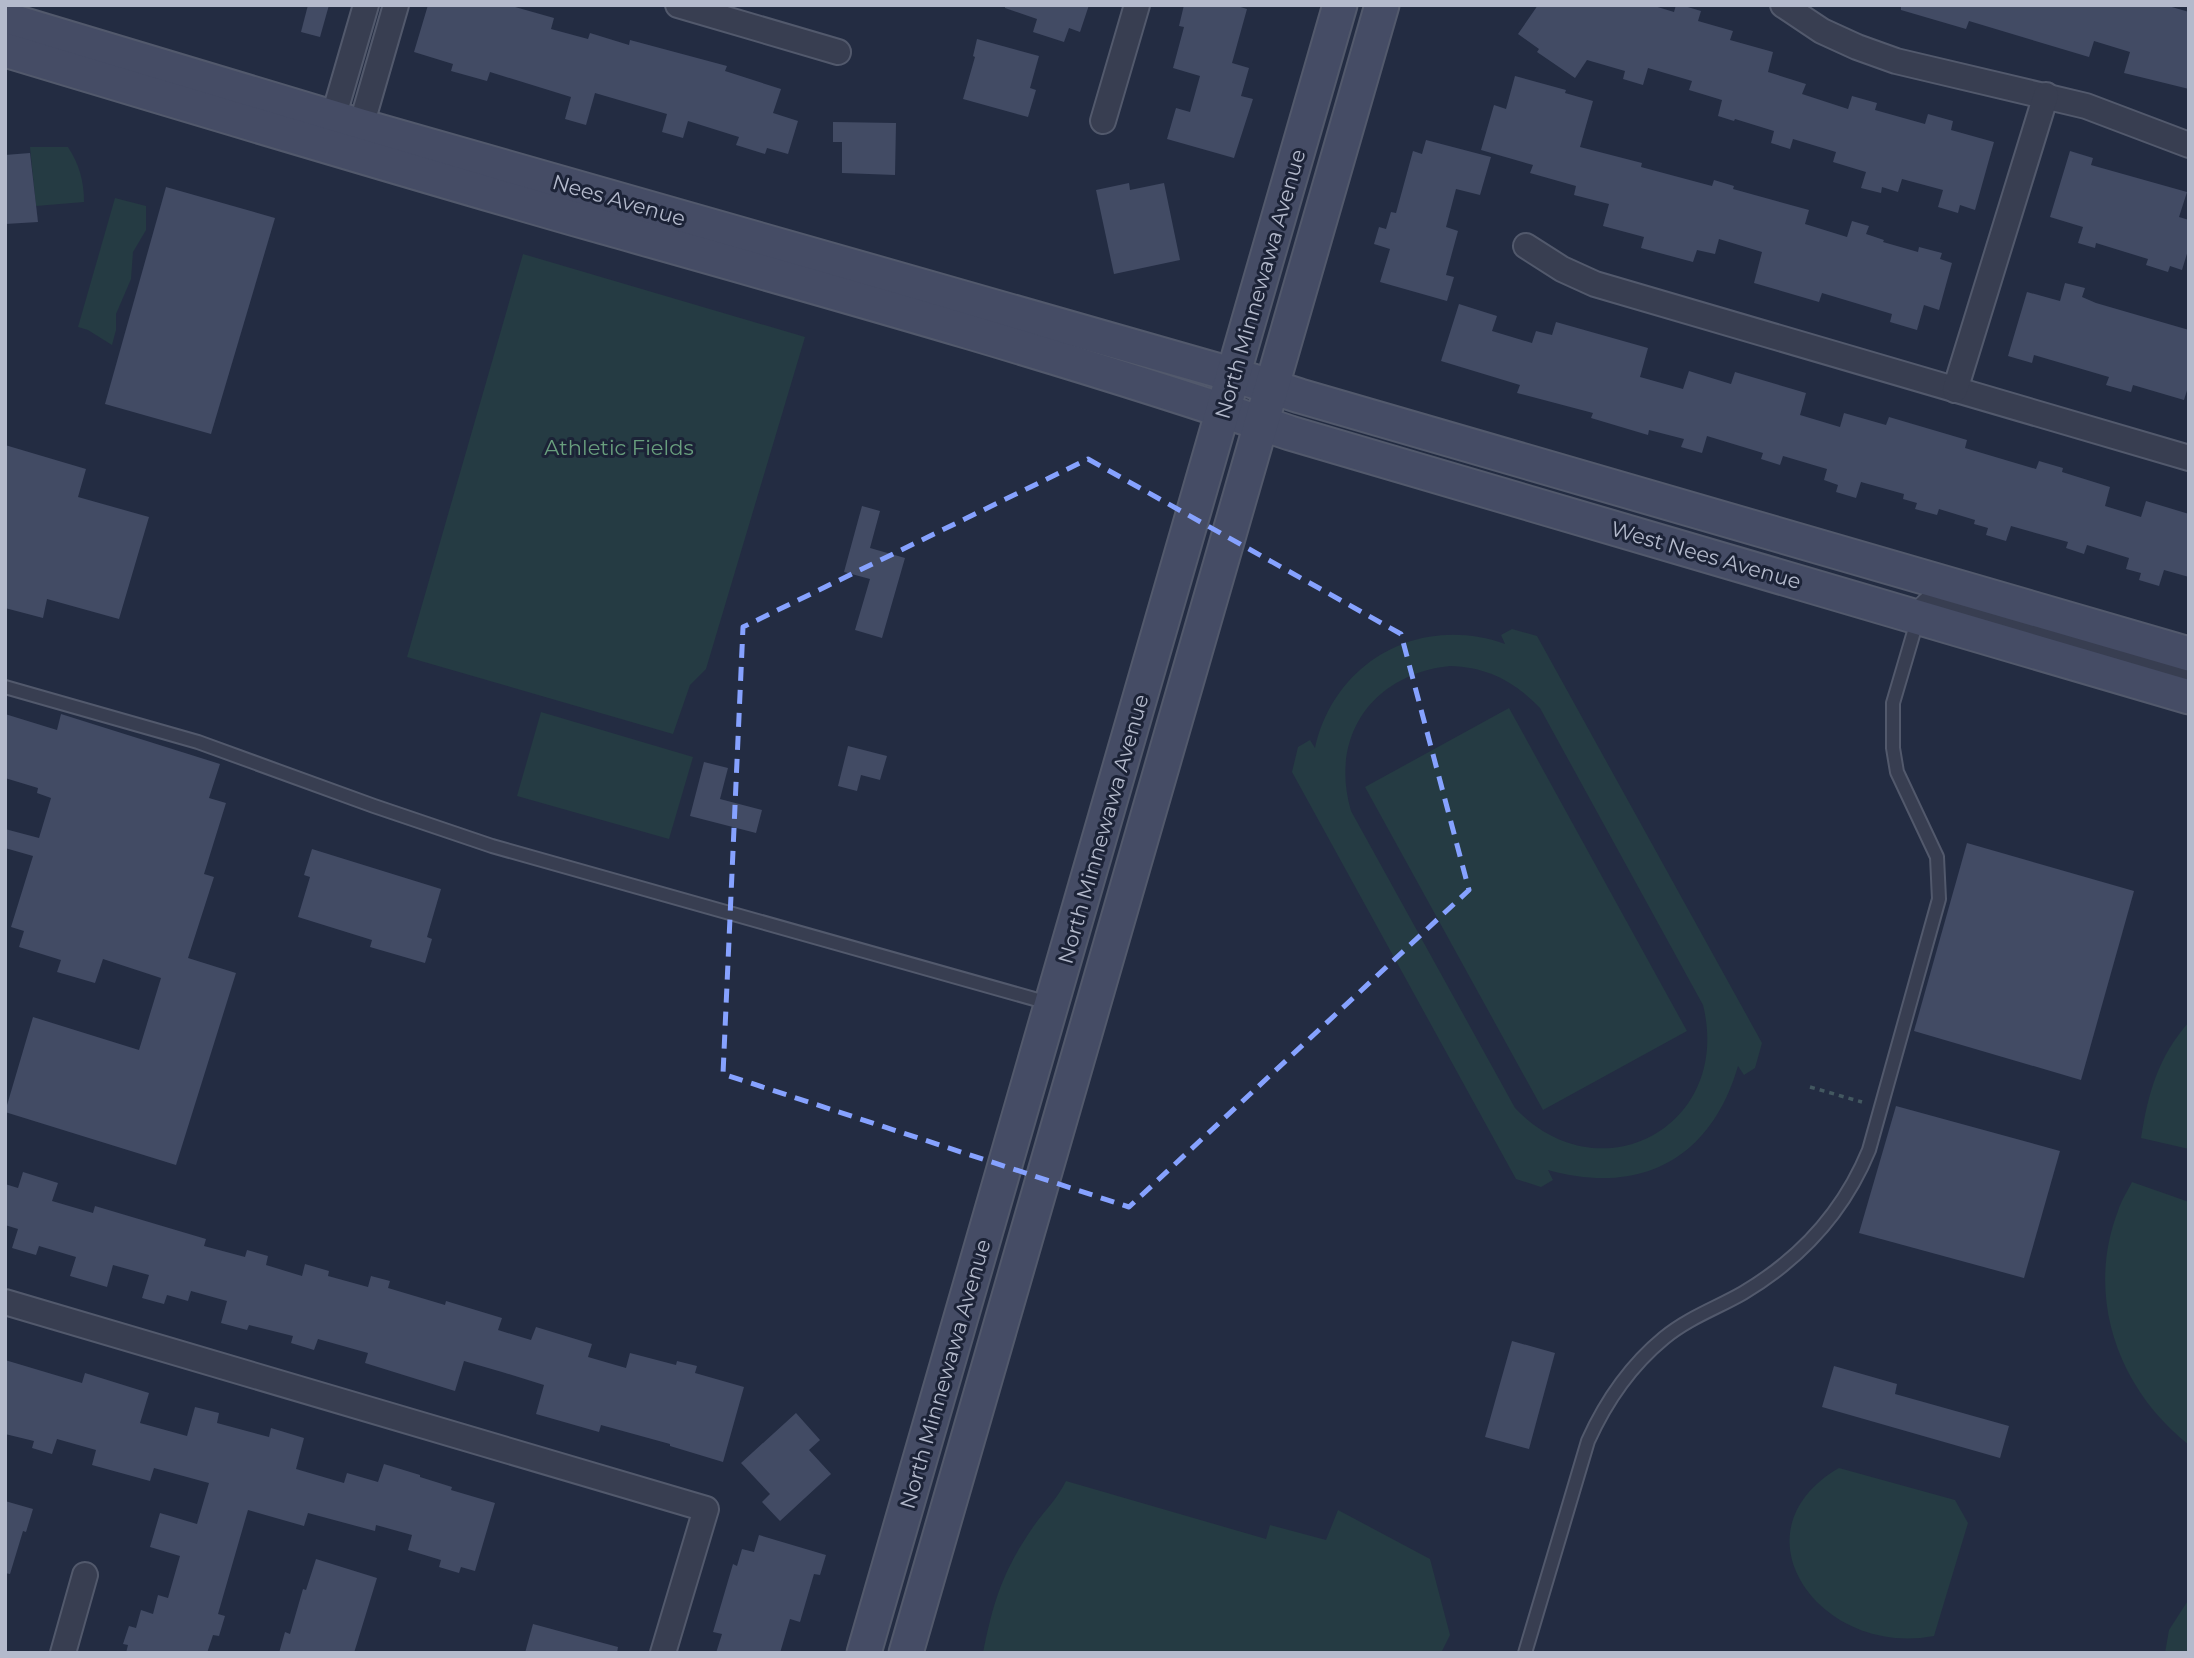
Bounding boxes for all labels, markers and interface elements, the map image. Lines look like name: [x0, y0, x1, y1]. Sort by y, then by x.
street label: North Minnewawa Avenue: [1210, 146, 1310, 422]
street label: Nees Avenue: [549, 169, 689, 231]
park label: Athletic Fields: [544, 435, 694, 460]
street label: West Nees Avenue: [1608, 516, 1804, 594]
street label: North Minnewawa Avenue: [1053, 691, 1153, 967]
street label: North Minnewawa Avenue: [895, 1236, 995, 1512]

